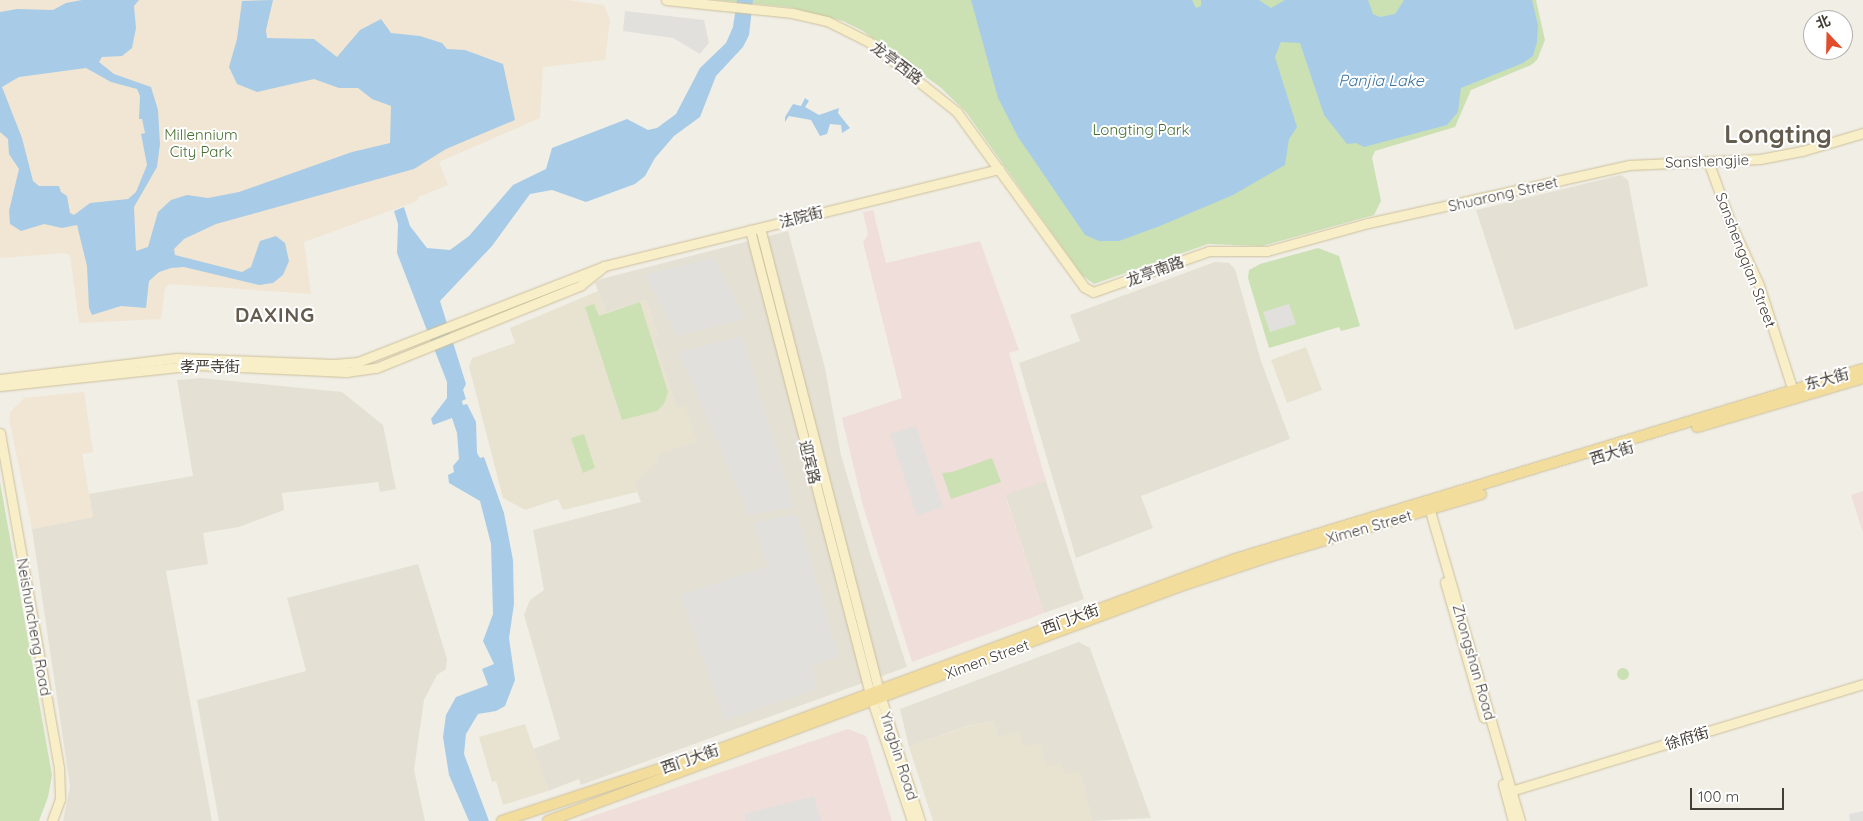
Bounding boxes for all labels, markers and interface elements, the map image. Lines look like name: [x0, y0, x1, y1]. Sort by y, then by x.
north arrow: [1803, 10, 1853, 60]
text: 北: [1813, 11, 1833, 33]
street label: 龙亭西路: [868, 38, 926, 88]
water label: Panjia Lake: [1338, 70, 1424, 90]
district label: Longting: [1724, 119, 1832, 149]
park label: Longting Park: [1092, 121, 1190, 139]
park label: Millennium City Park: [164, 125, 238, 160]
street label: Sanshengjie: [1665, 151, 1749, 171]
street label: Shuarong Street: [1446, 173, 1560, 215]
street label: Sanshengqian Street: [1712, 190, 1780, 330]
street label: 法院街: [777, 203, 825, 231]
street label: 龙亭南路: [1124, 252, 1186, 290]
district label: DAXING: [234, 302, 316, 326]
street label: 孝严寺街: [180, 358, 240, 376]
street label: 东大街: [1803, 364, 1851, 394]
street label: 迎宾路: [796, 438, 824, 486]
street label: 西大街: [1588, 438, 1636, 468]
street label: Ximen Street: [1324, 506, 1414, 548]
street label: Neishuncheng Road: [13, 557, 55, 697]
street label: 西门大街: [1039, 600, 1101, 638]
street label: Zhongshan Road: [1449, 602, 1499, 722]
street label: Ximen Street: [942, 635, 1032, 683]
street label: Yingbin Road: [876, 710, 922, 802]
street label: 徐府街: [1663, 723, 1711, 753]
street label: 西门大街: [659, 741, 721, 777]
scale bar: [1693, 778, 1787, 810]
text: 100 m: [1698, 787, 1739, 806]

